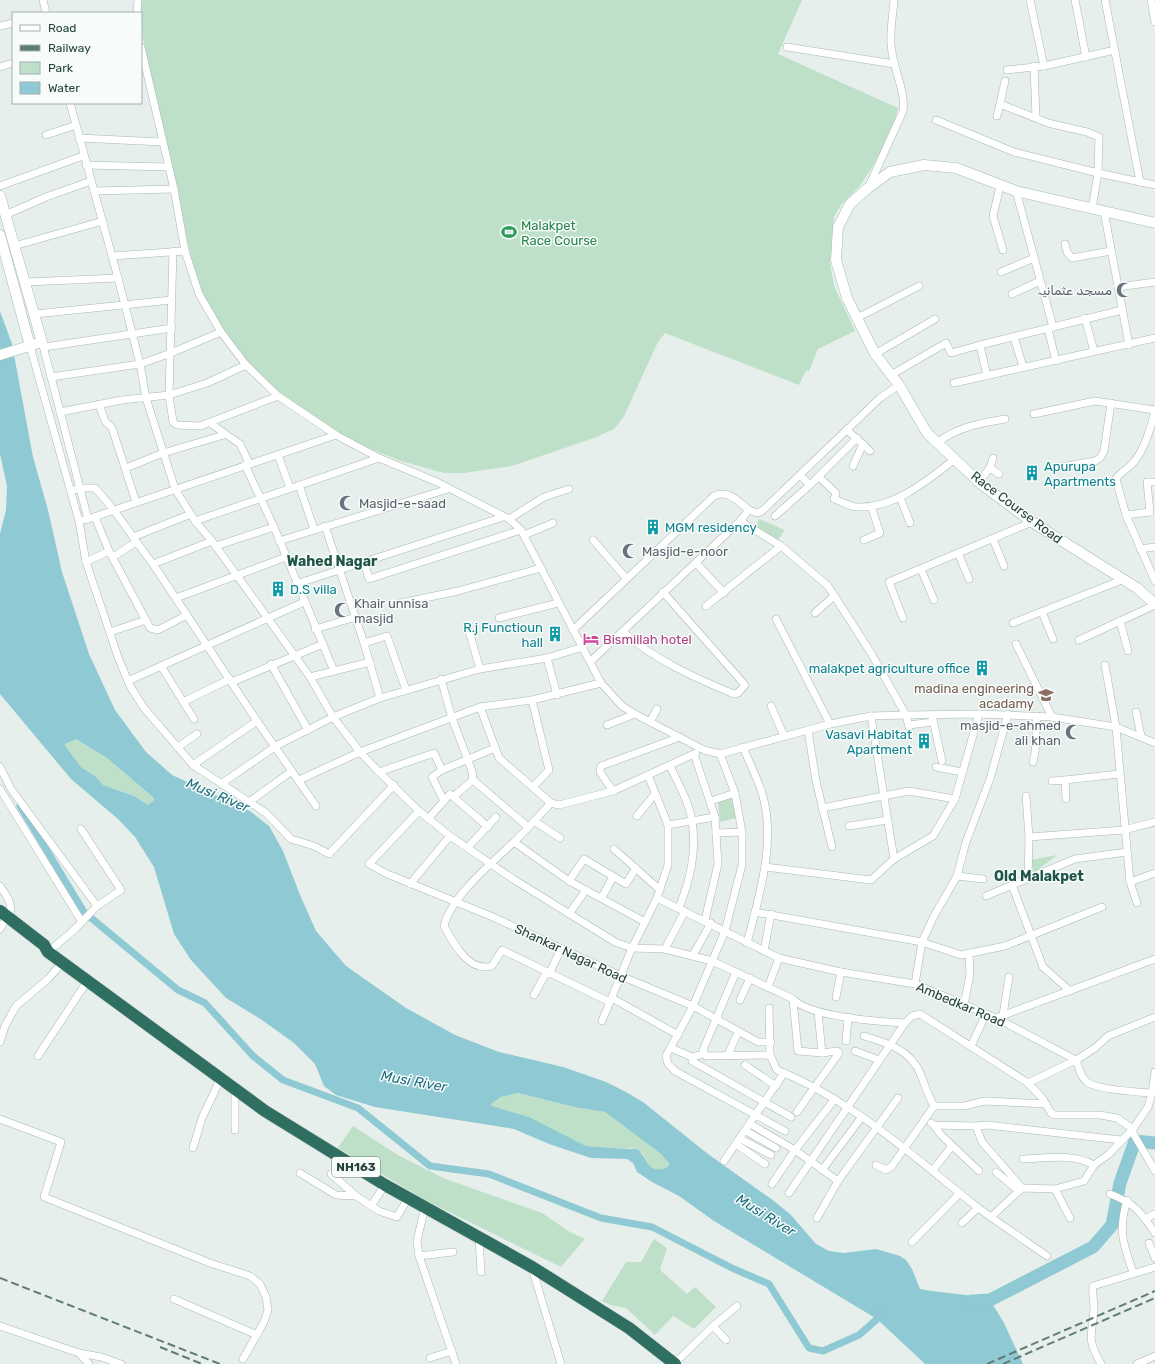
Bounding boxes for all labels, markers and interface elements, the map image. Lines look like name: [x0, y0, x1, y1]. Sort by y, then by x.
legend: [12, 12, 142, 104]
text: Road: [48, 21, 76, 35]
text: Railway: [48, 41, 91, 55]
text: Park: [48, 61, 74, 75]
text: Water: [48, 81, 80, 95]
place label: Malakpet Race Course: [521, 218, 597, 248]
sports icon: Malakpet Race Course: [500, 223, 518, 241]
mosque icon: مسجد عثمانیہ: [1115, 281, 1133, 299]
place label: مسجد عثمانیہ: [1037, 283, 1112, 298]
place label: Apurupa Apartments: [1044, 459, 1116, 489]
building icon: Apurupa Apartments: [1023, 464, 1041, 482]
street label: Race Course Road: [968, 468, 1065, 547]
mosque icon: Masjid-e-saad: [338, 494, 356, 512]
place label: Masjid-e-saad: [359, 496, 446, 511]
building icon: MGM residency: [644, 518, 662, 536]
place label: MGM residency: [665, 520, 757, 535]
mosque icon: Masjid-e-noor: [621, 542, 639, 560]
place label: Masjid-e-noor: [642, 544, 728, 559]
district label: Wahed Nagar: [287, 553, 378, 570]
building icon: D.S villa: [269, 580, 287, 598]
place label: D.S villa: [290, 582, 337, 597]
place label: Khair unnisa masjid: [354, 596, 428, 626]
mosque icon: Khair unnisa masjid: [333, 601, 351, 619]
place label: R.j Functioun hall: [463, 620, 543, 650]
building icon: R.j Functioun hall: [546, 625, 564, 643]
hotel icon: Bismillah hotel: [582, 630, 600, 648]
place label: Bismillah hotel: [603, 632, 692, 647]
building icon: malakpet agriculture office: [973, 659, 991, 677]
place label: malakpet agriculture office: [809, 661, 970, 677]
place label: madina engineering acadamy: [914, 681, 1034, 711]
school or university icon: madina engineering acadamy: [1037, 686, 1055, 704]
place label: masjid-e-ahmed ali khan: [960, 718, 1061, 748]
mosque icon: masjid-e-ahmed ali khan: [1064, 723, 1082, 741]
place label: Vasavi Habitat Apartment: [825, 727, 912, 757]
building icon: Vasavi Habitat Apartment: [915, 732, 933, 750]
water label: Musi River: [184, 775, 252, 817]
district label: Old Malakpet: [994, 868, 1084, 885]
street label: Shankar Nagar Road: [512, 921, 629, 987]
street label: Ambedkar Road: [914, 979, 1008, 1030]
water label: Musi River: [380, 1067, 449, 1096]
road number: NH163: [332, 1157, 380, 1177]
water label: Musi River: [733, 1191, 799, 1241]

